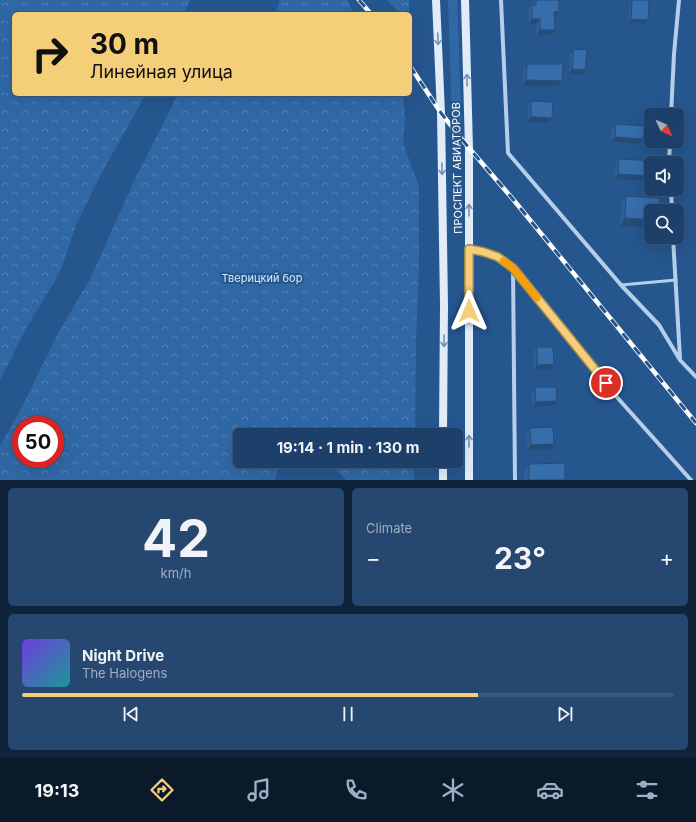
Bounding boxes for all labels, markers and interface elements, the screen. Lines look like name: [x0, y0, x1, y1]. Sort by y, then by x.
text: 30 m: [90, 27, 159, 61]
icon: right: [24, 28, 76, 80]
one-way arrow: [434, 32, 442, 45]
text: Линейная улица: [90, 61, 233, 82]
one-way arrow: [463, 74, 471, 87]
street label: ПРОСПЕКТ АВИАТОРОВ: [449, 102, 465, 234]
north arrow: [644, 108, 684, 148]
map controls: [644, 108, 684, 244]
button: sound: [644, 156, 684, 196]
one-way arrow: [438, 162, 446, 175]
one-way arrow: [465, 204, 473, 217]
button: search: [644, 204, 684, 244]
park label: Тверицкий бор: [222, 271, 303, 285]
position arrow: [448, 290, 490, 332]
one-way arrow: [440, 334, 448, 347]
pin: [589, 366, 623, 400]
icon: arrive: [595, 372, 617, 394]
speed limit sign: 50: [12, 416, 64, 468]
one-way arrow: [465, 435, 473, 448]
text: 19:14 · 1 min · 130 m: [277, 438, 419, 457]
text: 42: [142, 507, 210, 570]
text: Climate: [366, 520, 412, 536]
text: 23°: [494, 540, 546, 576]
text: −: [366, 545, 381, 571]
text: +: [659, 545, 674, 571]
text: km/h: [161, 565, 191, 581]
text: Night Drive: [82, 646, 164, 665]
text: The Halogens: [82, 665, 167, 681]
icon: previous: [120, 703, 142, 725]
icon: pause: [337, 703, 359, 725]
icon: next: [554, 703, 576, 725]
icon: directions: [148, 776, 176, 804]
icon: music: [245, 776, 273, 804]
icon: phone: [342, 776, 370, 804]
icon: climate: [439, 776, 467, 804]
icon: car: [536, 776, 564, 804]
icon: filters: [633, 776, 661, 804]
text: 19:13: [35, 780, 79, 801]

